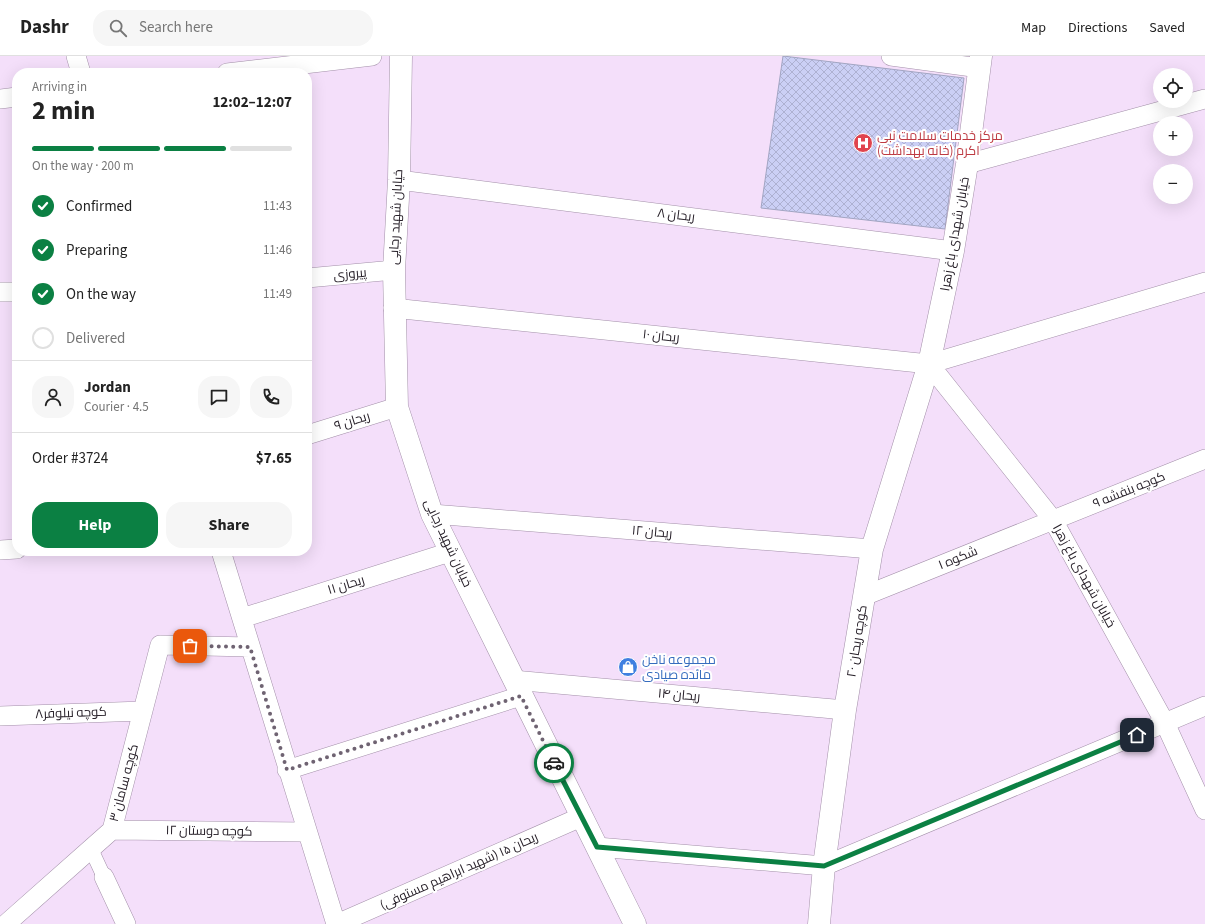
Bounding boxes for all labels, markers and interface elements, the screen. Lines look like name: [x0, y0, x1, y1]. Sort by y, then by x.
search box: [93, 10, 373, 46]
text: Dashr: [20, 14, 69, 41]
icon: search: [107, 17, 129, 39]
text: Search here: [139, 17, 213, 38]
text: Map: [1021, 18, 1046, 38]
text: Directions: [1068, 18, 1127, 38]
text: Saved: [1149, 18, 1185, 38]
map controls: [1153, 68, 1193, 204]
button: locate: [1153, 68, 1193, 108]
text: Arriving in: [32, 78, 87, 96]
text: 2 min: [32, 92, 95, 129]
text: 12:02–12:07: [212, 92, 292, 113]
button: +: [1153, 116, 1193, 156]
place label: مرکز خدمات سلامت نبی اکرم (خانه بهداشت): [877, 127, 1003, 160]
hospital icon: مرکز خدمات سلامت نبی اکرم (خانه بهداشت): [852, 132, 874, 154]
text: On the way · 200 m: [32, 157, 134, 175]
button: −: [1153, 164, 1193, 204]
street label: خیابان شهید رجایی: [385, 169, 407, 265]
street label: خیابان شهدای باغ‌ زهرا: [936, 175, 974, 293]
icon: check: [32, 195, 54, 217]
text: Confirmed: [66, 196, 132, 217]
text: 11:43: [263, 197, 292, 215]
street label: ریحان ۸: [656, 204, 696, 226]
icon: check: [32, 239, 54, 261]
text: Preparing: [66, 240, 127, 261]
text: 11:46: [263, 241, 292, 259]
street label: پیروزی: [333, 264, 368, 284]
icon: check: [32, 283, 54, 305]
text: On the way: [66, 284, 136, 305]
text: 11:49: [263, 285, 292, 303]
street label: ریحان ۱۰: [642, 325, 680, 347]
text: Delivered: [66, 328, 125, 349]
button: person: [32, 376, 74, 418]
button: chat: [198, 376, 240, 418]
button: phone: [250, 376, 292, 418]
text: Jordan: [84, 377, 131, 398]
text: Courier · 4.5: [84, 398, 149, 416]
street label: ریحان ۹: [332, 407, 372, 435]
text: Order #3724: [32, 448, 108, 469]
text: $7.65: [256, 448, 292, 469]
street label: کوچه بنفشه ۹: [1090, 467, 1168, 513]
street label: خیابان شهید رجایی: [420, 496, 476, 590]
button: Help: [32, 502, 158, 548]
button: Share: [166, 502, 292, 548]
street label: ریحان ۱۲: [631, 521, 673, 543]
street label: خیابان شهدای باغ زهرا: [1048, 521, 1120, 631]
street label: شکوه ۱: [936, 542, 980, 574]
street label: ریحان ۱۱: [325, 571, 367, 599]
street label: کوچه ریحان ۲۰: [842, 604, 872, 678]
pin: [173, 629, 207, 663]
icon: bag: [179, 635, 201, 657]
place label: مجموعه ناخن مائده صیادی: [642, 651, 716, 684]
shop icon: مجموعه ناخن مائده صیادی: [617, 656, 639, 678]
street label: ریحان ۱۴: [657, 684, 701, 706]
street label: کوچه نیلوفر۸: [35, 703, 107, 723]
pin: [1120, 718, 1154, 752]
icon: home: [1126, 724, 1148, 746]
street label: کوچه سامان ۳: [105, 742, 143, 824]
courier: [534, 743, 574, 783]
icon: car: [543, 752, 565, 774]
street label: کوچه دوستان ۱۲: [165, 821, 253, 841]
street label: ریحان ۱۵ (شهید ابراهیم مستوفی): [377, 828, 541, 914]

